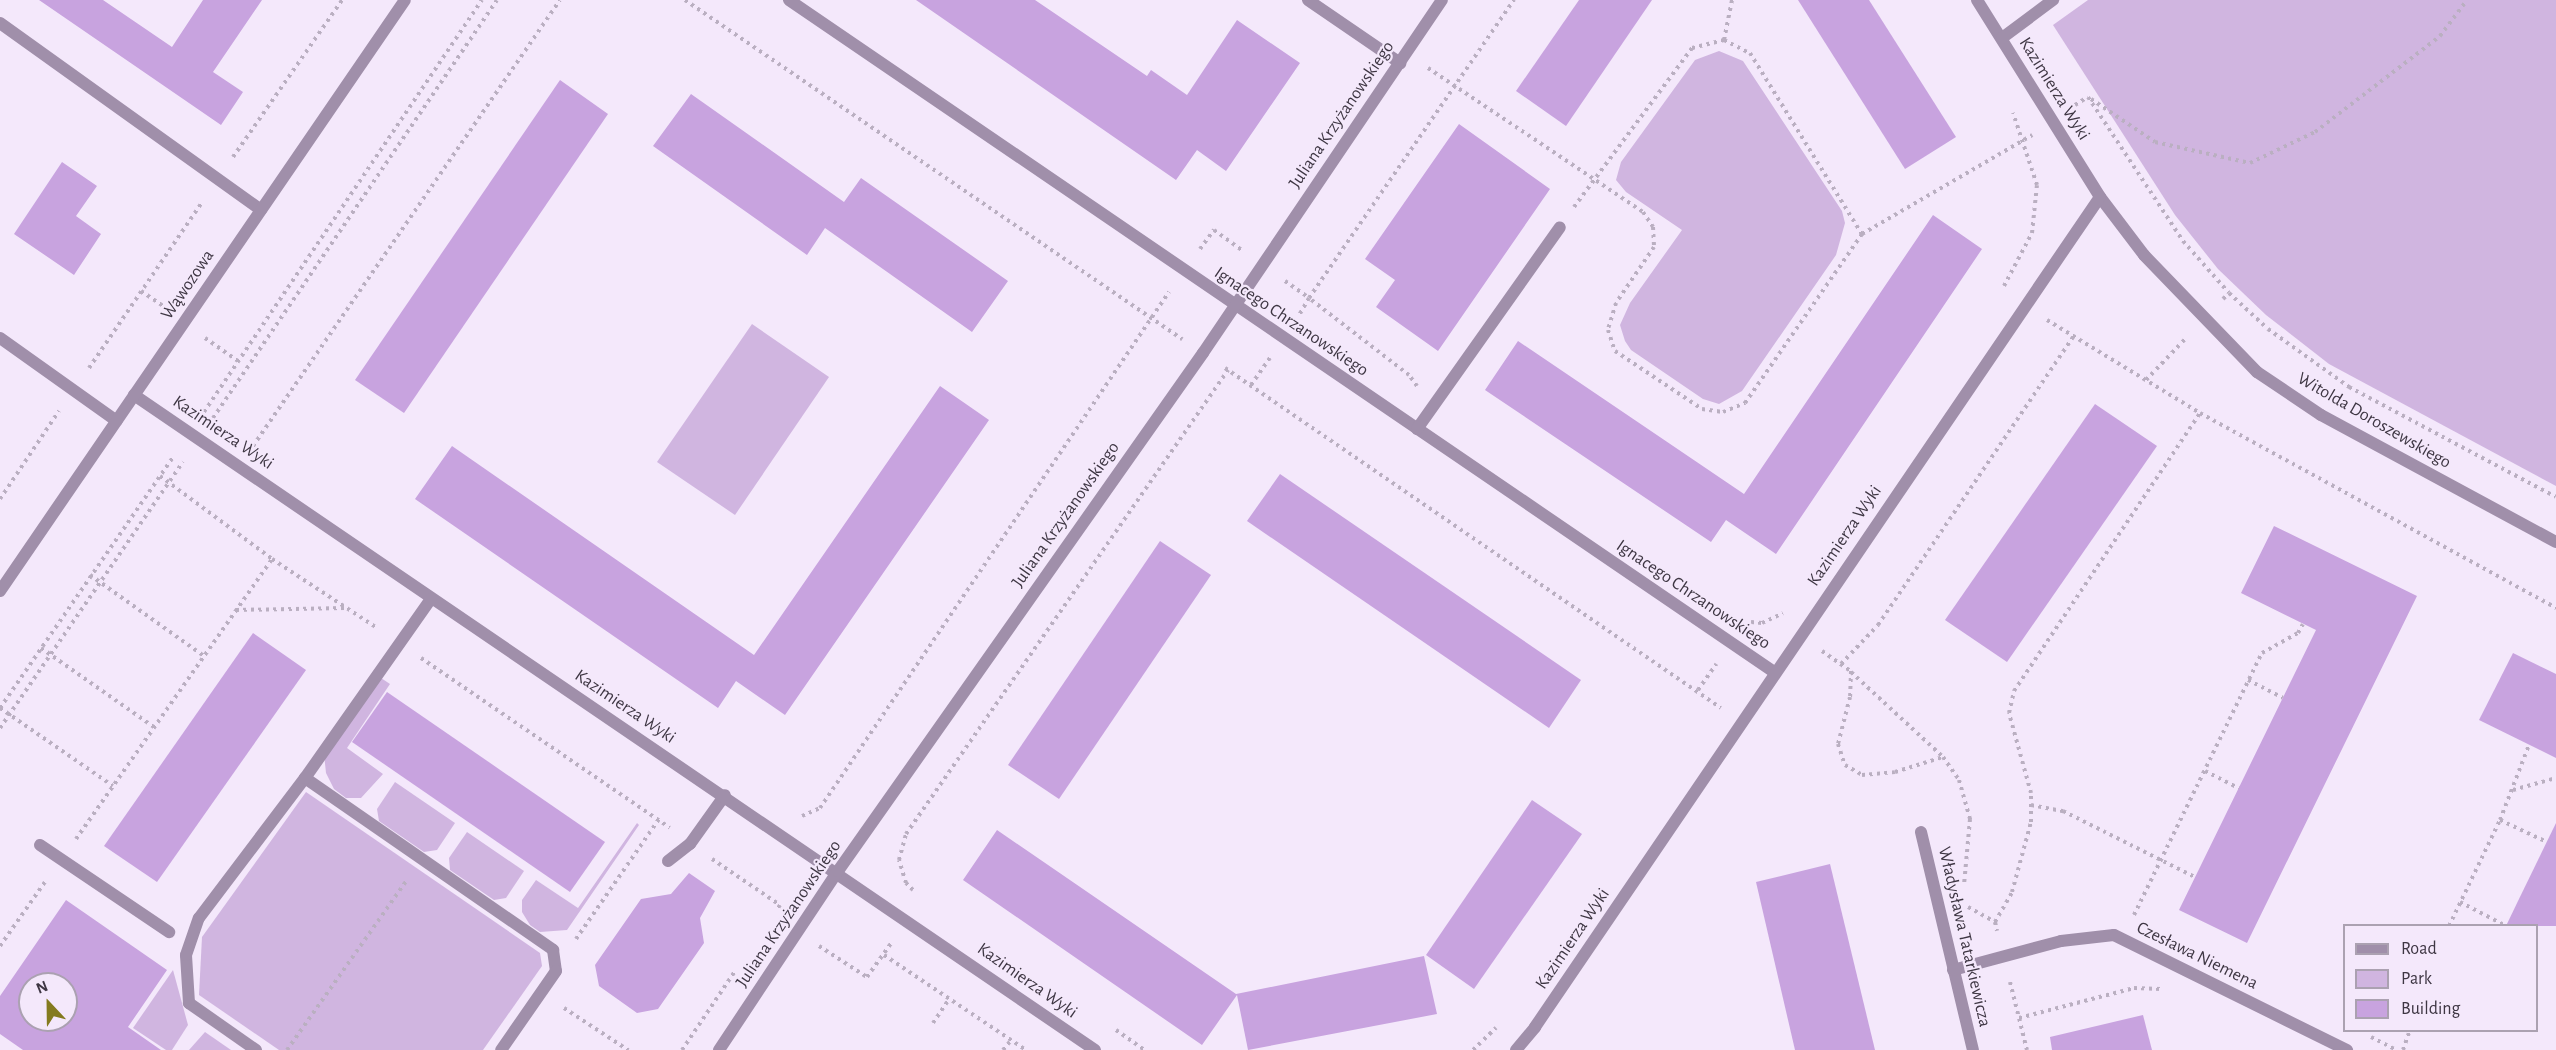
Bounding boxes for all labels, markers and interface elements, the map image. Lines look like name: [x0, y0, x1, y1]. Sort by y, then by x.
street label: Kazimierza Wyki: [2014, 34, 2094, 144]
street label: Juliana Krzyżanowskiego: [1285, 37, 1399, 193]
street label: Wąwozowa: [157, 246, 219, 324]
street label: Ignacego Chrzanowskiego: [1210, 262, 1372, 382]
street label: Witolda Doroszewskiego: [2293, 368, 2455, 474]
street label: Kazimierza Wyki: [168, 391, 278, 475]
street label: Juliana Krzyżanowskiego: [1007, 438, 1125, 592]
street label: Kazimierza Wyki: [1803, 481, 1887, 591]
street label: Ignacego Chrzanowskiego: [1612, 535, 1774, 655]
street label: Kazimierza Wyki: [570, 665, 680, 749]
street label: Juliana Krzyżanowskiego: [732, 836, 846, 992]
street label: Władysława Tatarkiewicza: [1933, 845, 1995, 1029]
street label: Kazimierza Wyki: [1531, 884, 1615, 994]
street label: Czesława Niemena: [2133, 917, 2261, 995]
legend: [2343, 924, 2538, 1032]
street label: Kazimierza Wyki: [973, 939, 1081, 1023]
text: Road: [2401, 940, 2437, 958]
text: Park: [2401, 970, 2432, 988]
north arrow: [18, 972, 78, 1032]
text: N: [34, 978, 50, 997]
text: Building: [2401, 1000, 2460, 1018]

